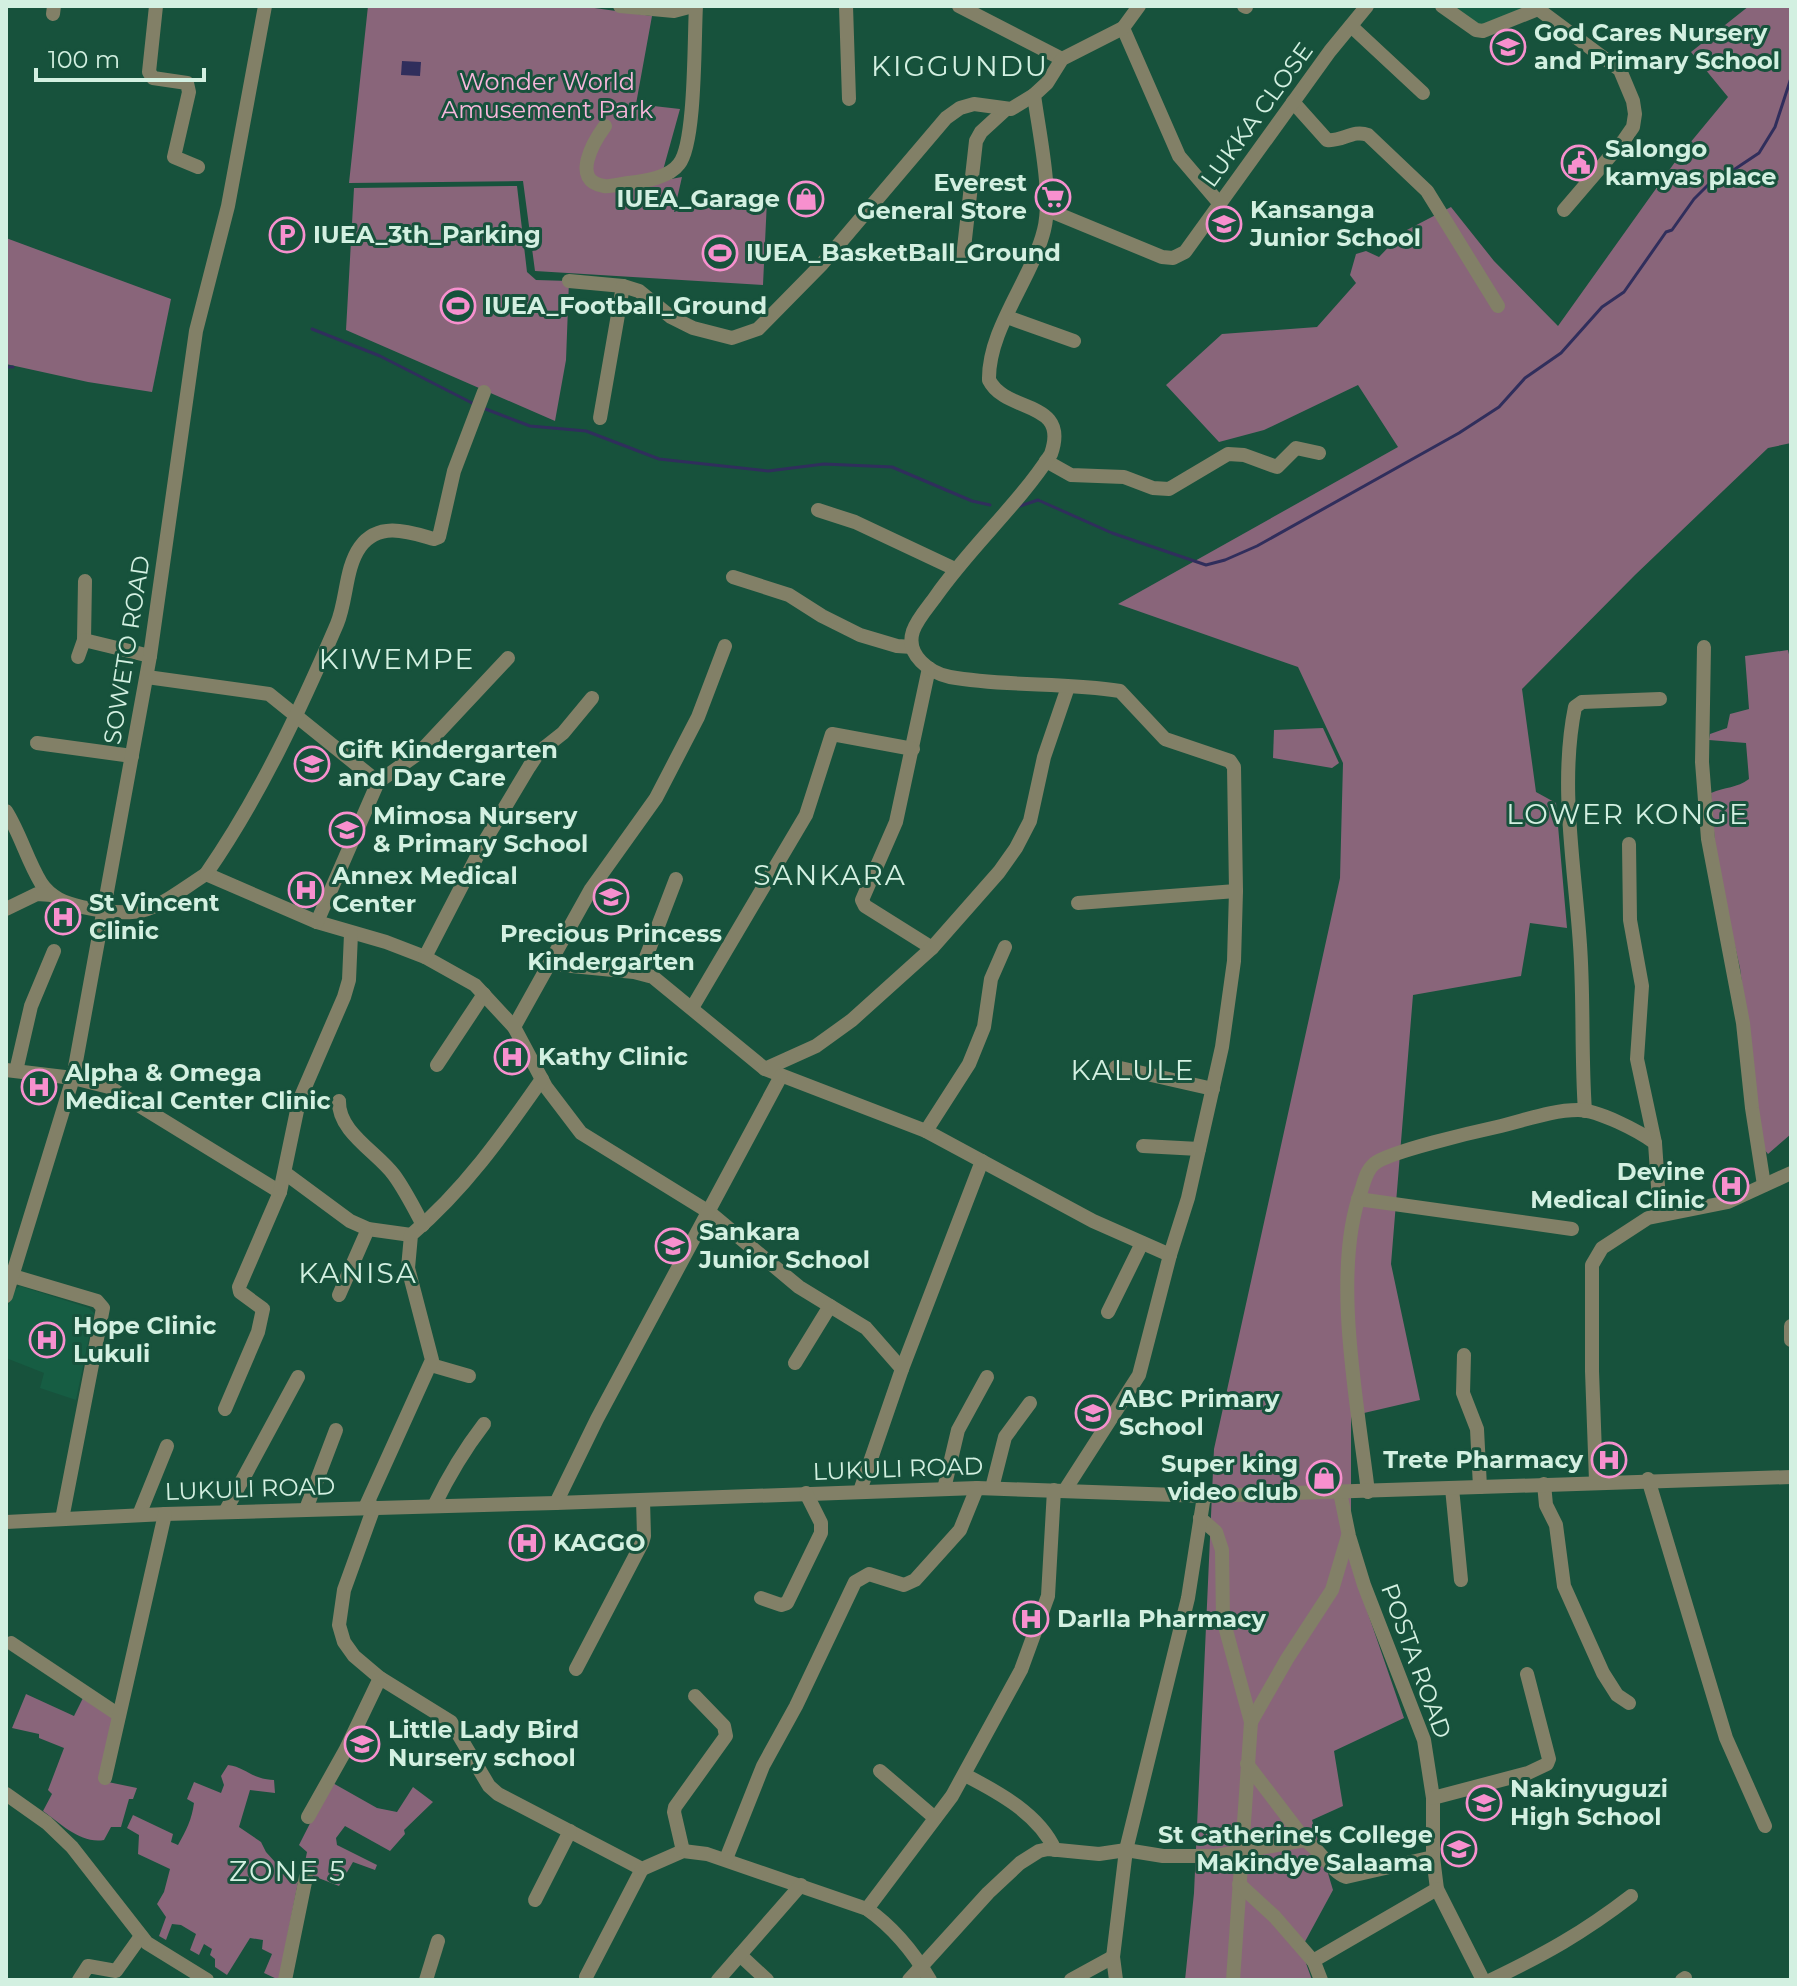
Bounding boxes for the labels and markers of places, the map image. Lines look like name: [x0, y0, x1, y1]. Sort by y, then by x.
place label: God Cares Nursery and Primary School: [1534, 18, 1780, 75]
school or university icon: God Cares Nursery and Primary School: [1489, 28, 1527, 66]
place label: Salongo kamyas place: [1605, 134, 1776, 191]
public building icon: Salongo kamyas place: [1560, 144, 1598, 182]
place label: Everest General Store: [857, 168, 1028, 225]
supermarket icon: Everest General Store: [1034, 178, 1072, 216]
shop icon: IUEA_Garage: [787, 180, 825, 218]
place label: IUEA_Garage: [617, 184, 780, 213]
place label: Kansanga Junior School: [1249, 195, 1421, 252]
school or university icon: Kansanga Junior School: [1205, 205, 1243, 243]
parking icon: IUEA_3th_Parking: [268, 216, 306, 254]
place label: IUEA_3th_Parking: [313, 220, 541, 249]
sports icon: IUEA_BasketBall_Ground: [701, 234, 739, 272]
place label: IUEA_BasketBall_Ground: [746, 238, 1061, 267]
sports icon: IUEA_Football_Ground: [439, 287, 477, 325]
place label: IUEA_Football_Ground: [484, 291, 767, 320]
place label: Gift Kindergarten and Day Care: [338, 735, 558, 792]
school or university icon: Gift Kindergarten and Day Care: [293, 745, 331, 783]
place label: Mimosa Nursery & Primary School: [373, 801, 588, 858]
school or university icon: Mimosa Nursery & Primary School: [328, 811, 366, 849]
place label: Annex Medical Center: [331, 861, 518, 918]
hospital icon: Annex Medical Center: [287, 871, 325, 909]
school or university icon: Precious Princess Kindergarten: [592, 878, 630, 916]
place label: St Vincent Clinic: [89, 888, 220, 945]
hospital icon: St Vincent Clinic: [44, 898, 82, 936]
place label: Precious Princess Kindergarten: [500, 919, 722, 976]
hospital icon: Kathy Clinic: [493, 1038, 531, 1076]
place label: Kathy Clinic: [538, 1042, 688, 1071]
place label: Alpha & Omega Medical Center Clinic: [64, 1058, 331, 1115]
hospital icon: Alpha & Omega Medical Center Clinic: [20, 1068, 58, 1106]
place label: Devine Medical Clinic: [1530, 1157, 1705, 1214]
hospital icon: Devine Medical Clinic: [1712, 1167, 1750, 1205]
place label: Sankara Junior School: [698, 1217, 870, 1274]
school or university icon: Sankara Junior School: [654, 1227, 692, 1265]
place label: Hope Clinic Lukuli: [73, 1311, 216, 1368]
hospital icon: Hope Clinic Lukuli: [28, 1321, 66, 1359]
place label: ABC Primary School: [1118, 1384, 1280, 1441]
school or university icon: ABC Primary School: [1074, 1394, 1112, 1432]
hospital icon: Trete Pharmacy: [1590, 1441, 1628, 1479]
place label: Trete Pharmacy: [1383, 1445, 1584, 1474]
place label: Super king video club: [1161, 1449, 1298, 1506]
shop icon: Super king video club: [1305, 1459, 1343, 1497]
hospital icon: KAGGO: [508, 1524, 546, 1562]
place label: KAGGO: [553, 1528, 645, 1557]
hospital icon: Darlla Pharmacy: [1012, 1600, 1050, 1638]
place label: Darlla Pharmacy: [1057, 1604, 1266, 1633]
place label: Little Lady Bird Nursery school: [388, 1715, 579, 1772]
school or university icon: Little Lady Bird Nursery school: [343, 1725, 381, 1763]
place label: Nakinyuguzi High School: [1510, 1774, 1668, 1831]
school or university icon: Nakinyuguzi High School: [1465, 1784, 1503, 1822]
place label: St Catherine's College Makindye Salaama: [1158, 1820, 1433, 1877]
school or university icon: St Catherine's College Makindye Salaama: [1440, 1830, 1478, 1868]

